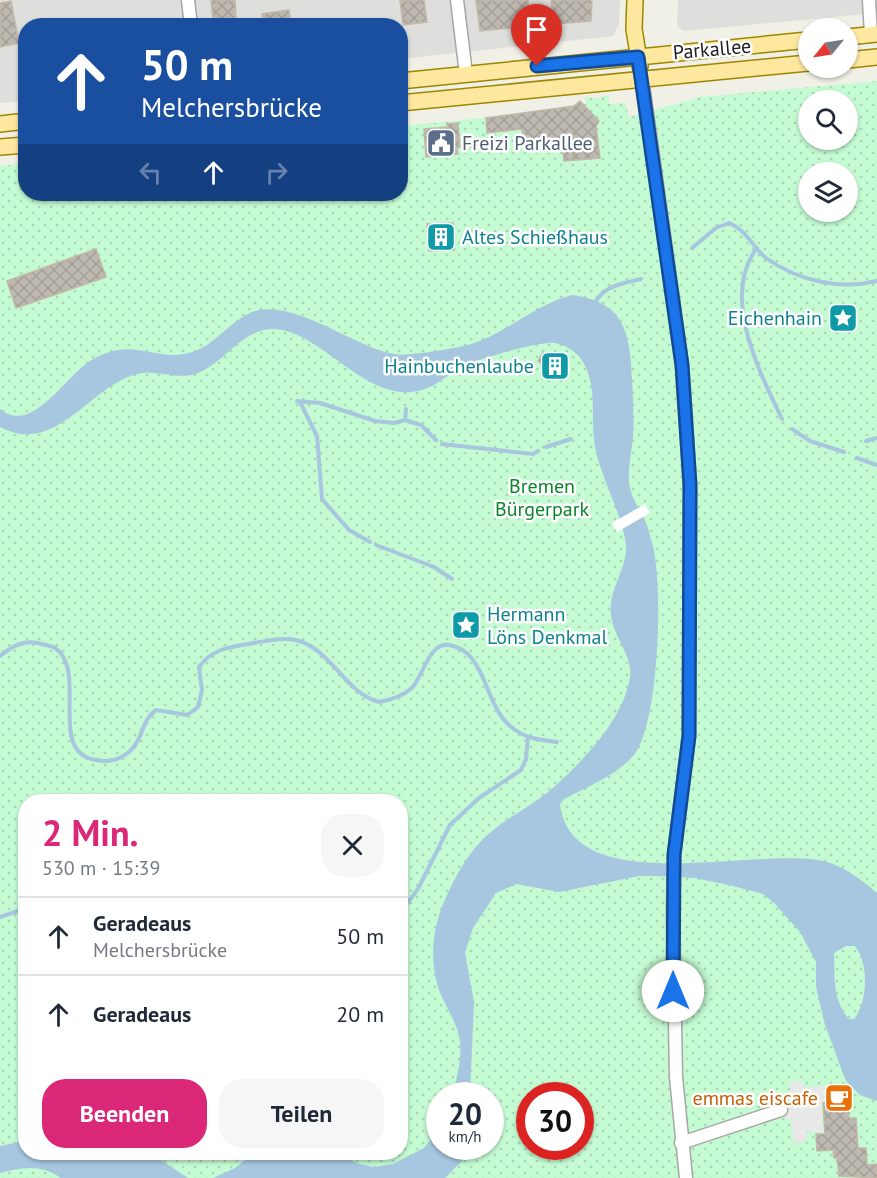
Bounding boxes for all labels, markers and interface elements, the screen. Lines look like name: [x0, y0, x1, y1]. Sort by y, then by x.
pin: [511, 4, 562, 66]
icon: arrive: [520, 13, 553, 46]
north arrow: [798, 18, 858, 78]
map controls: [798, 18, 858, 222]
street label: Parkallee: [672, 33, 752, 65]
text: 50 m: [141, 37, 233, 92]
icon: ahead: [42, 42, 120, 120]
text: Melchersbrücke: [141, 90, 322, 124]
button: search: [798, 90, 858, 150]
public building icon: Freizi Parkallee: [425, 127, 457, 159]
place label: Freizi Parkallee: [462, 130, 593, 156]
icon: left: [134, 156, 167, 189]
icon: ahead: [197, 156, 230, 189]
icon: right: [260, 156, 293, 189]
button: layers: [798, 162, 858, 222]
building icon: Altes Schießhaus: [425, 221, 457, 253]
place label: Altes Schießhaus: [462, 224, 608, 250]
place icon: Eichenhain: [827, 302, 859, 334]
place label: Eichenhain: [728, 305, 822, 331]
building icon: Hainbuchenlaube: [539, 350, 571, 382]
place label: Hainbuchenlaube: [384, 353, 534, 379]
park label: Bremen Bürgerpark: [495, 473, 589, 522]
place label: Hermann Löns Denkmal: [487, 601, 607, 650]
place icon: Hermann Löns Denkmal: [450, 609, 482, 641]
text: 2 Min.: [42, 809, 138, 856]
button: close: [321, 814, 384, 877]
text: 530 m · 15:39: [42, 855, 160, 881]
text: Geradeaus: [93, 909, 191, 937]
icon: ahead: [42, 920, 75, 953]
text: 50 m: [336, 922, 384, 950]
text: Melchersbrücke: [93, 937, 227, 963]
position arrow: [641, 959, 705, 1023]
icon: ahead: [42, 998, 75, 1031]
text: Geradeaus: [93, 1000, 191, 1028]
text: 20 m: [336, 1000, 384, 1028]
button: Beenden: [42, 1079, 207, 1148]
button: Teilen: [219, 1079, 384, 1148]
speed limit sign: 30: [516, 1082, 594, 1160]
cafe icon: emmas eiscafe: [823, 1082, 855, 1114]
place label: emmas eiscafe: [692, 1085, 818, 1111]
text: 20: [448, 1094, 482, 1133]
text: km/h: [449, 1127, 481, 1146]

